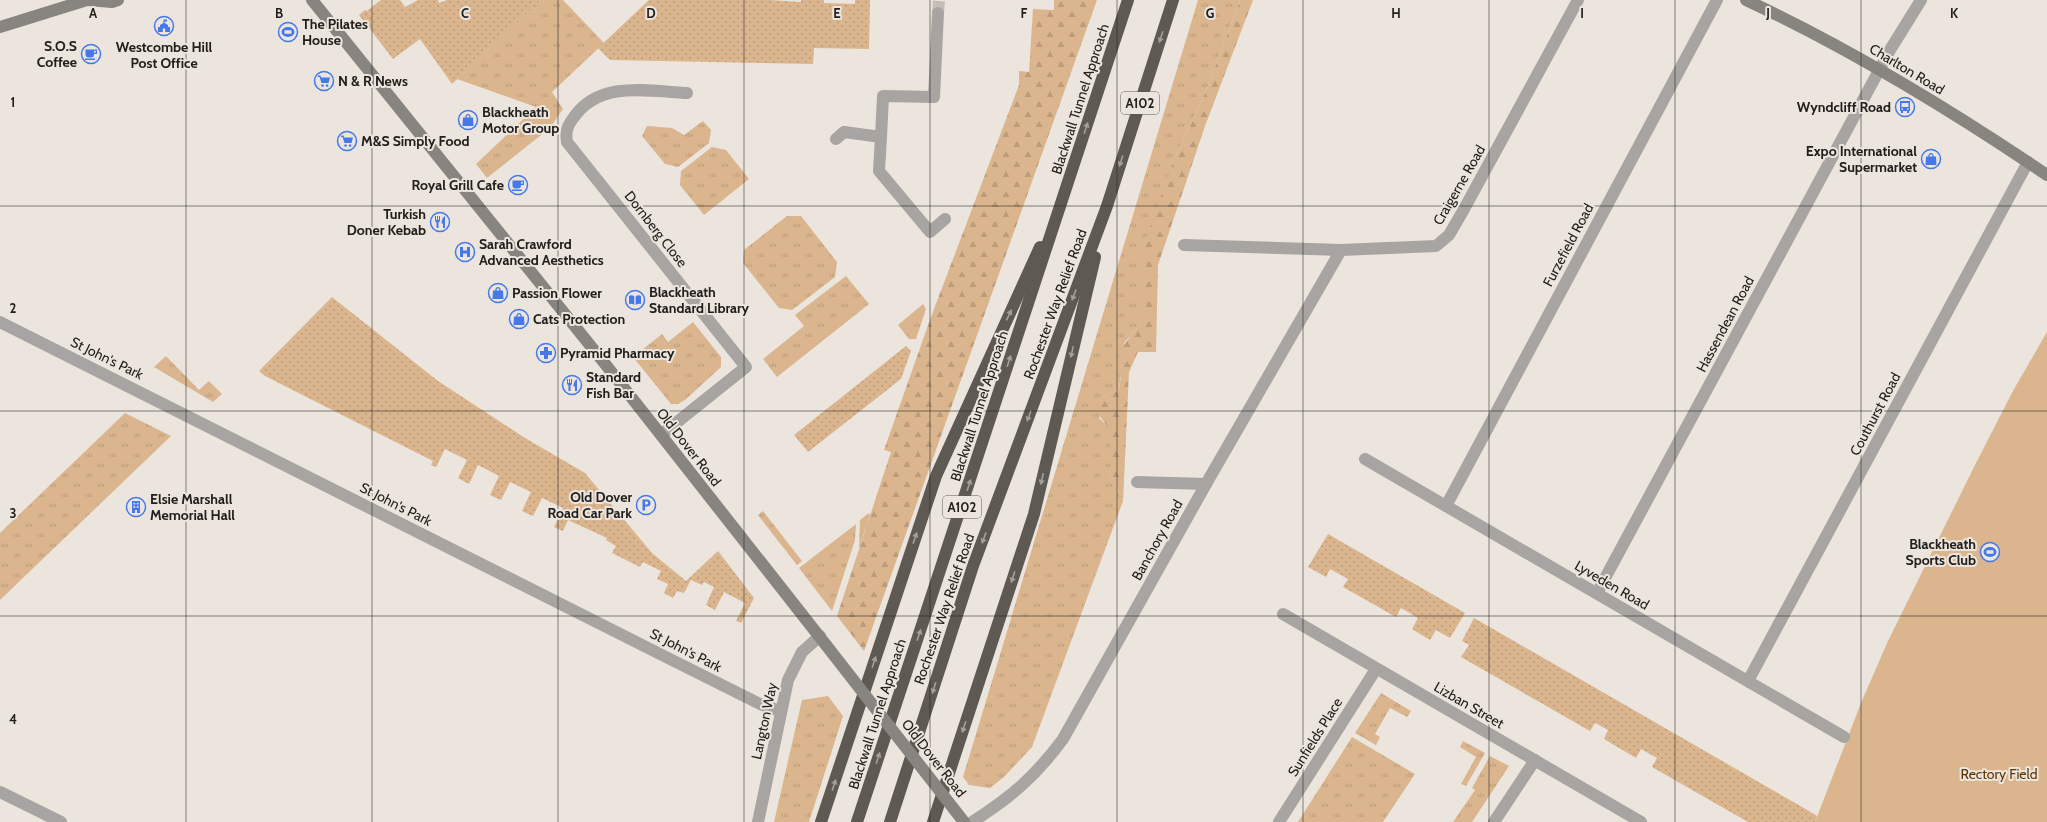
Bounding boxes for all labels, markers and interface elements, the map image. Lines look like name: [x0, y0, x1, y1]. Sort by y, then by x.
text: A: [89, 5, 98, 21]
text: B: [275, 5, 283, 21]
text: C: [461, 5, 469, 21]
text: D: [646, 5, 656, 21]
text: E: [833, 5, 841, 21]
text: F: [1021, 5, 1028, 21]
text: G: [1206, 5, 1215, 21]
text: H: [1391, 5, 1401, 21]
text: I: [1580, 5, 1584, 21]
text: J: [1765, 5, 1770, 21]
text: K: [1950, 5, 1959, 21]
public building icon: Westcombe Hill Post Office: [153, 15, 175, 37]
place label: The Pilates House: [302, 15, 368, 49]
sports icon: The Pilates House: [277, 21, 299, 43]
street label: Blackwall Tunnel Approach: [1047, 21, 1113, 177]
one-way arrow: [1158, 32, 1164, 44]
place label: S.O.S Coffee: [37, 37, 77, 71]
place label: Westcombe Hill Post Office: [116, 38, 213, 72]
street label: Charlton Road: [1866, 40, 1948, 98]
cafe icon: S.O.S Coffee: [80, 43, 102, 65]
supermarket icon: N & R News: [313, 70, 335, 92]
place label: N & R News: [338, 72, 408, 90]
road number: A102: [1121, 92, 1159, 114]
text: 1: [11, 94, 15, 110]
bus stop icon: Wyndcliff Road: [1894, 96, 1916, 118]
place label: Wyndcliff Road: [1797, 98, 1891, 116]
place label: Blackheath Motor Group: [482, 103, 559, 137]
shop icon: Blackheath Motor Group: [457, 109, 479, 131]
one-way arrow: [1084, 122, 1090, 134]
supermarket icon: M&S Simply Food: [336, 130, 358, 152]
place label: M&S Simply Food: [361, 132, 469, 150]
street label: Craigerne Road: [1429, 142, 1489, 228]
place label: Expo International Supermarket: [1806, 142, 1917, 176]
shop icon: Expo International Supermarket: [1920, 148, 1942, 170]
one-way arrow: [1118, 155, 1124, 167]
cafe icon: Royal Grill Cafe: [507, 174, 529, 196]
place label: Royal Grill Cafe: [411, 176, 504, 194]
street label: Dornberg Close: [621, 187, 691, 271]
street label: Furzefield Road: [1539, 200, 1597, 290]
place label: Turkish Doner Kebab: [347, 205, 426, 239]
restaurant icon: Turkish Doner Kebab: [429, 211, 451, 233]
street label: Rochester Way Relief Road: [1019, 226, 1091, 382]
place label: Sarah Crawford Advanced Aesthetics: [479, 235, 604, 269]
hospital icon: Sarah Crawford Advanced Aesthetics: [454, 241, 476, 263]
street label: Hassendean Road: [1692, 273, 1758, 375]
shop icon: Passion Flower: [487, 282, 509, 304]
place label: Blackheath Standard Library: [649, 283, 750, 317]
place label: Passion Flower: [512, 284, 602, 302]
library icon: Blackheath Standard Library: [624, 289, 646, 311]
one-way arrow: [1071, 289, 1077, 301]
text: 2: [10, 300, 17, 316]
shop icon: Cats Protection: [508, 308, 530, 330]
place label: Cats Protection: [533, 310, 625, 328]
one-way arrow: [1006, 310, 1012, 321]
street label: Blackwall Tunnel Approach: [946, 328, 1012, 484]
street label: St John's Park: [68, 333, 147, 384]
pharmacy icon: Pyramid Pharmacy: [535, 342, 557, 364]
place label: Pyramid Pharmacy: [560, 344, 675, 362]
one-way arrow: [1069, 346, 1075, 359]
one-way arrow: [1007, 355, 1013, 367]
place label: Standard Fish Bar: [586, 368, 641, 402]
street label: Couthurst Road: [1846, 369, 1904, 459]
restaurant icon: Standard Fish Bar: [561, 374, 583, 396]
street label: Old Dover Road: [653, 404, 725, 490]
one-way arrow: [1026, 411, 1032, 423]
one-way arrow: [1039, 473, 1045, 485]
street label: St John's Park: [357, 478, 436, 530]
one-way arrow: [966, 479, 972, 491]
place label: Old Dover Road Car Park: [548, 488, 632, 522]
place label: Elsie Marshall Memorial Hall: [150, 490, 235, 524]
parking icon: Old Dover Road Car Park: [635, 494, 657, 516]
building icon: Elsie Marshall Memorial Hall: [125, 496, 147, 518]
road number: A102: [943, 496, 981, 518]
street label: Banchory Road: [1127, 496, 1187, 584]
text: 3: [9, 505, 17, 521]
street label: Rochester Way Relief Road: [910, 531, 978, 687]
one-way arrow: [912, 532, 918, 544]
one-way arrow: [980, 533, 986, 545]
place label: Blackheath Sports Club: [1906, 535, 1976, 569]
sports icon: Blackheath Sports Club: [1979, 541, 2001, 563]
street label: Lyveden Road: [1571, 556, 1653, 614]
one-way arrow: [1010, 572, 1016, 584]
street label: St John's Park: [647, 624, 726, 676]
one-way arrow: [916, 629, 922, 641]
street label: Blackwall Tunnel Approach: [844, 636, 910, 792]
one-way arrow: [872, 655, 878, 667]
street label: Lizban Street: [1431, 678, 1508, 732]
street label: Langton Way: [747, 681, 781, 761]
one-way arrow: [931, 682, 937, 694]
street label: Sunfields Place: [1284, 694, 1346, 780]
text: 4: [9, 711, 17, 727]
street label: Old Dover Road: [898, 715, 970, 801]
one-way arrow: [961, 722, 967, 734]
one-way arrow: [875, 752, 881, 764]
park label: Rectory Field: [1960, 765, 2038, 783]
one-way arrow: [831, 779, 837, 791]

